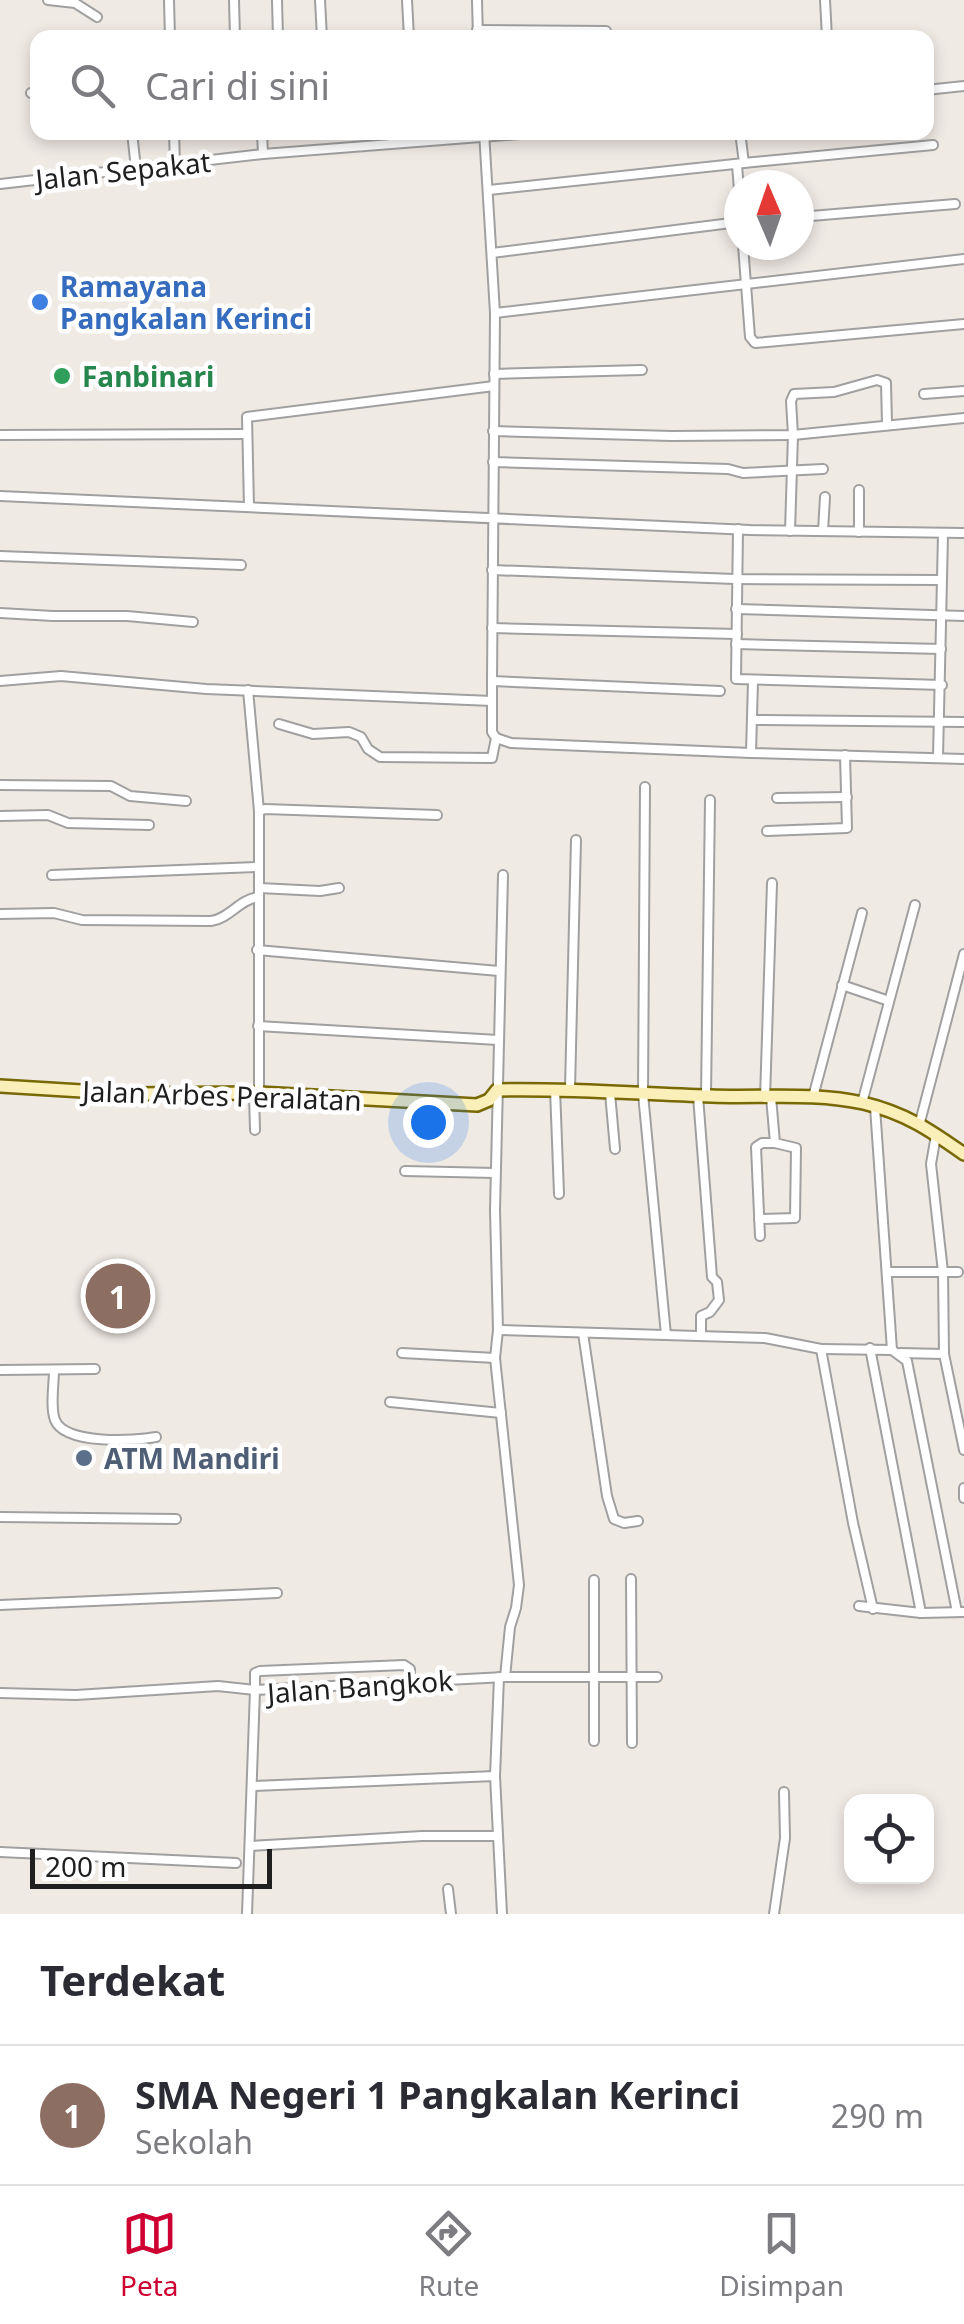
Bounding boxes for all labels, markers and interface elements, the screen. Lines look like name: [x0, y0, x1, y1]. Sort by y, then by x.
search box: [30, 30, 934, 140]
icon: search: [65, 58, 120, 113]
text: Cari di sini: [145, 59, 330, 111]
street label: Jalan Sepakat: [31, 142, 212, 198]
north arrow: [724, 170, 814, 260]
place label: Ramayana Pangkalan Kerinci: [60, 267, 312, 337]
marker: Ramayana Pangkalan Kerinci: [29, 291, 51, 313]
place label: Fanbinari: [82, 357, 214, 395]
marker: Fanbinari: [51, 365, 73, 387]
street label: Jalan Arbes Peralatan: [79, 1071, 362, 1119]
your location: [403, 1097, 454, 1148]
pin: 1: [86, 1258, 150, 1334]
place label: ATM Mandiri: [104, 1439, 280, 1477]
marker: ATM Mandiri: [73, 1447, 95, 1469]
street label: Jalan Bangkok: [263, 1661, 454, 1712]
map controls: [844, 1794, 934, 1884]
button: locate: [844, 1794, 934, 1884]
scale bar: [30, 1844, 272, 1888]
text: 200 m: [45, 1847, 127, 1885]
text: Terdekat: [40, 1951, 225, 2008]
text: SMA Negeri 1 Pangkalan Kerinci: [135, 2068, 740, 2120]
text: 1: [63, 2094, 82, 2137]
text: 290 m: [831, 2094, 924, 2137]
text: Sekolah: [135, 2120, 253, 2163]
tab: Peta: [120, 2206, 179, 2304]
tab: Rute: [419, 2206, 479, 2304]
tab: Disimpan: [719, 2206, 844, 2304]

